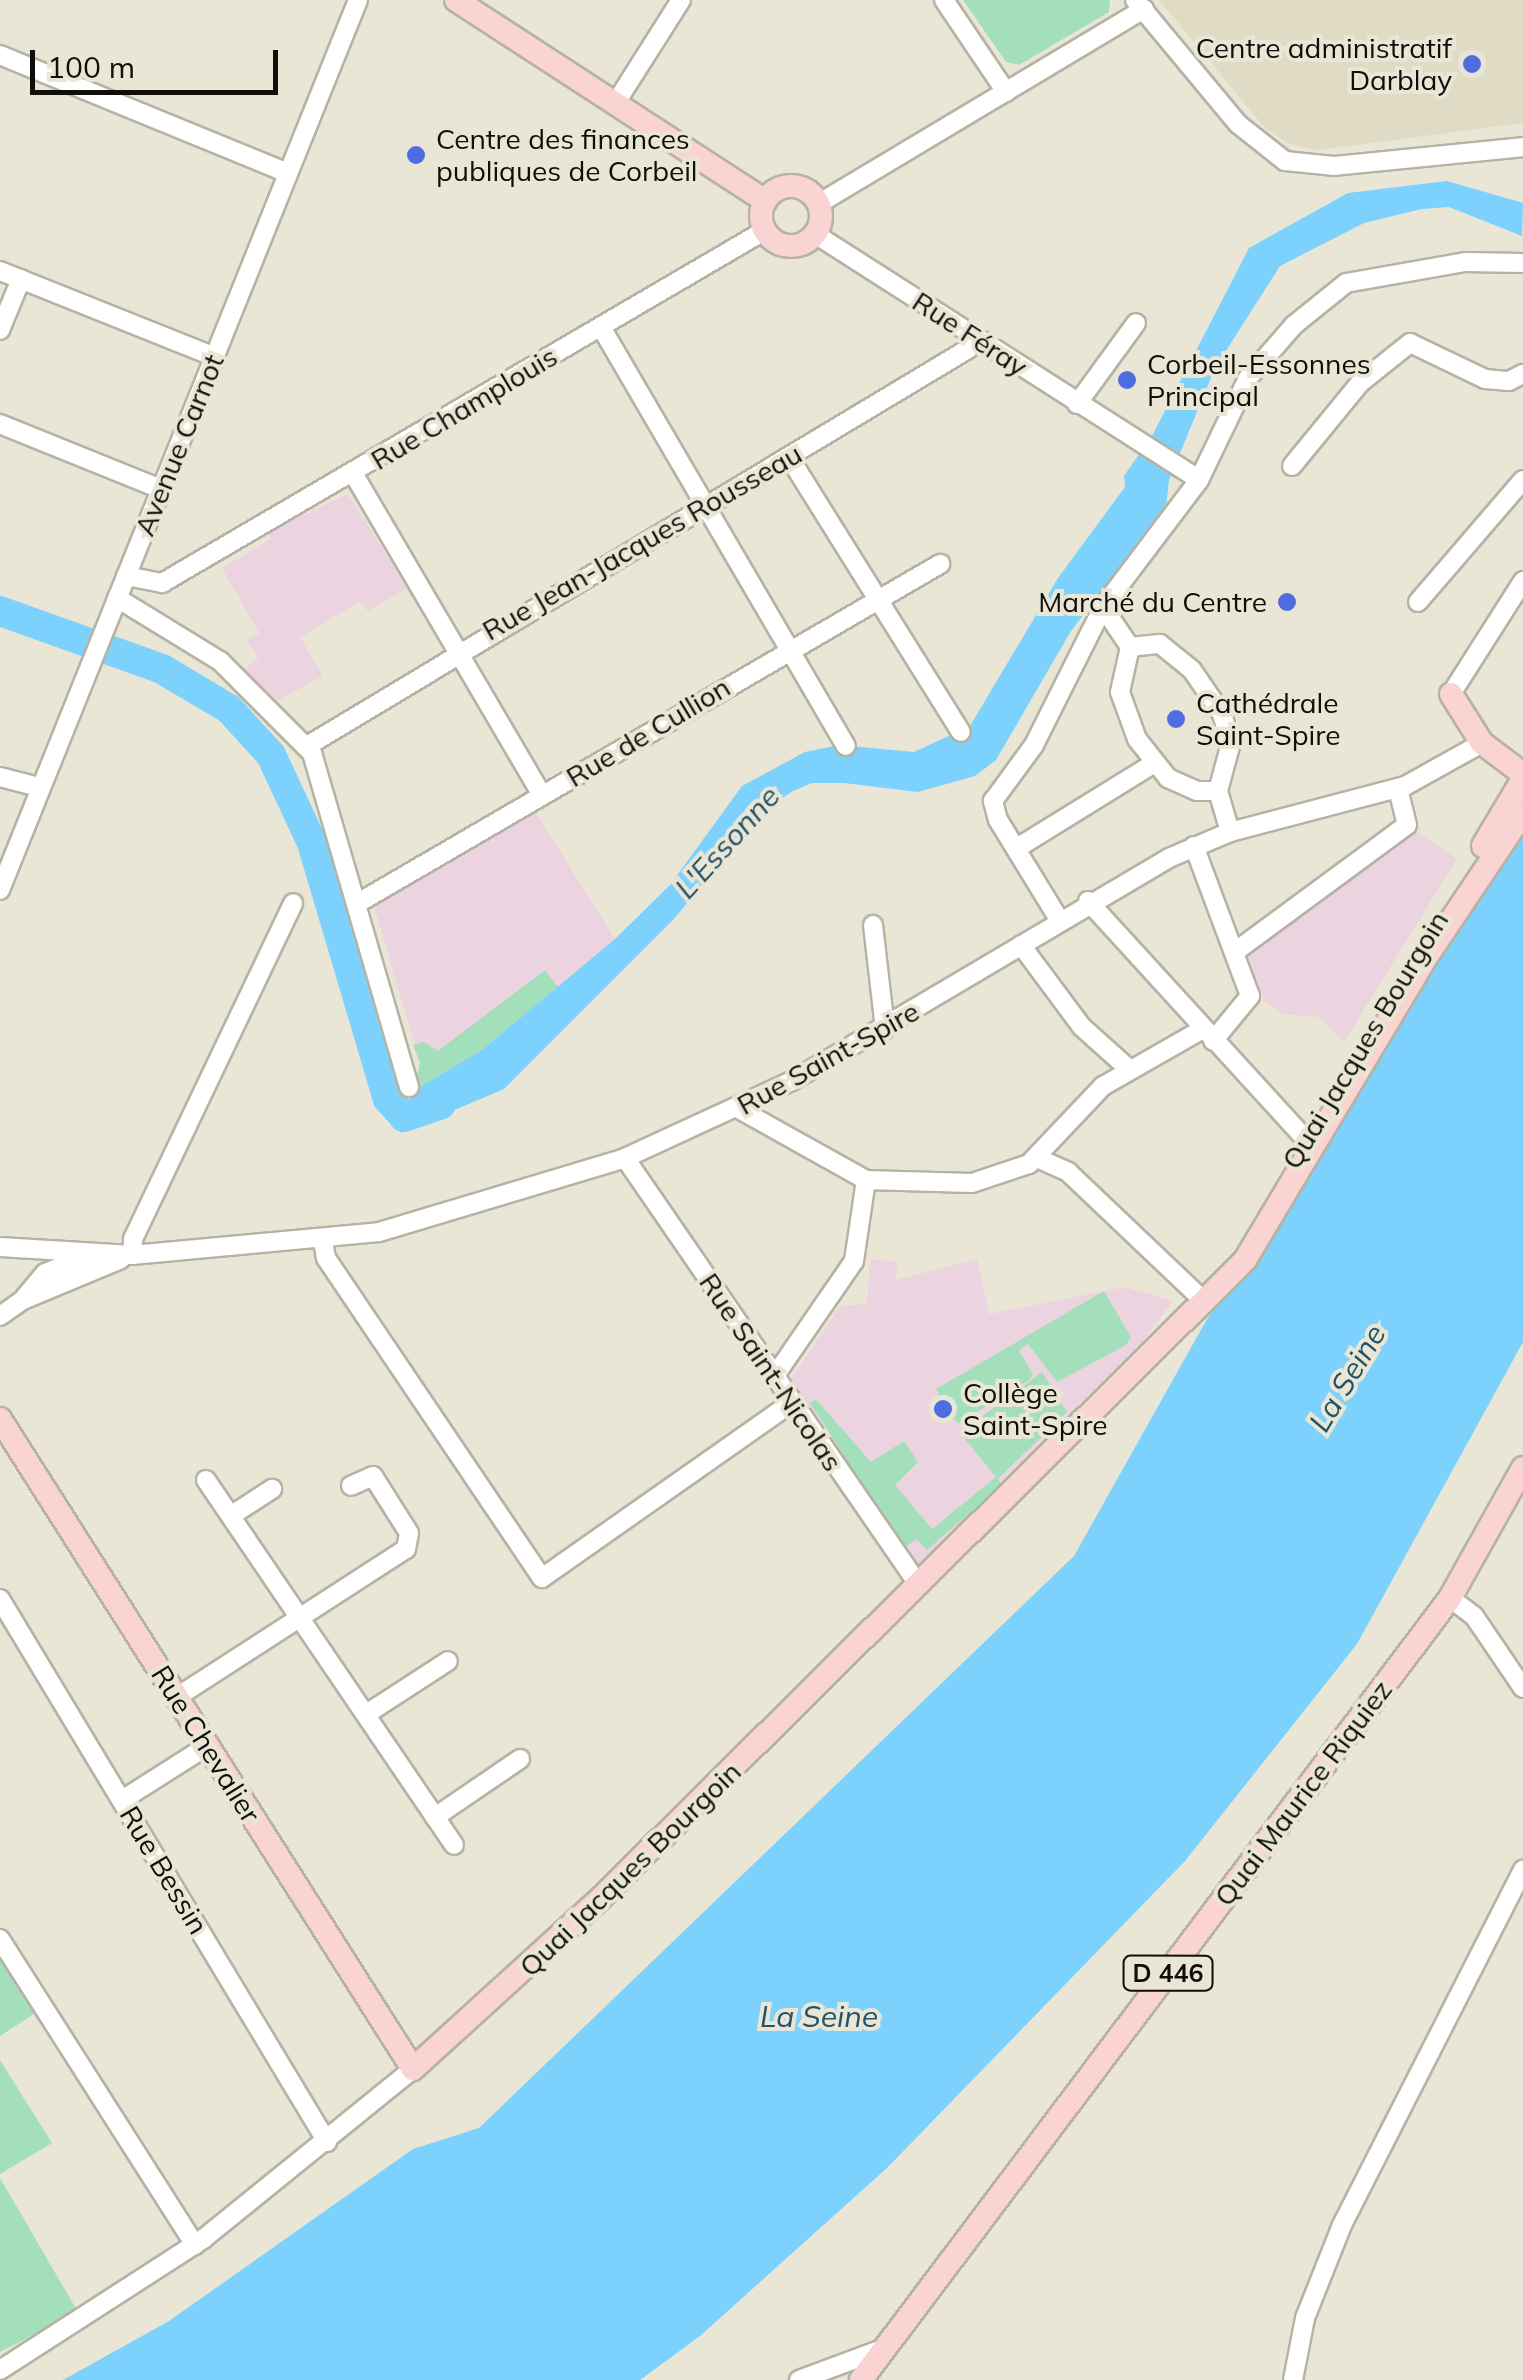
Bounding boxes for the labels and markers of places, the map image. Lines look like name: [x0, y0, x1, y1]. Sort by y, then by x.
place label: Centre administratif Darblay: [1196, 31, 1452, 97]
marker: Centre administratif Darblay: [1461, 53, 1483, 75]
place label: Centre des finances publiques de Corbeil: [436, 122, 697, 188]
marker: Centre des finances publiques de Corbeil: [405, 144, 427, 166]
place label: Corbeil-Essonnes Principal: [1147, 347, 1371, 413]
marker: Corbeil-Essonnes Principal: [1116, 369, 1138, 391]
place label: Marché du Centre: [1038, 585, 1267, 619]
marker: Marché du Centre: [1276, 591, 1298, 613]
place label: Cathédrale Saint-Spire: [1196, 686, 1340, 752]
marker: Cathédrale Saint-Spire: [1165, 708, 1187, 730]
place label: Collège Saint-Spire: [963, 1376, 1107, 1442]
marker: Collège Saint-Spire: [932, 1398, 954, 1420]

